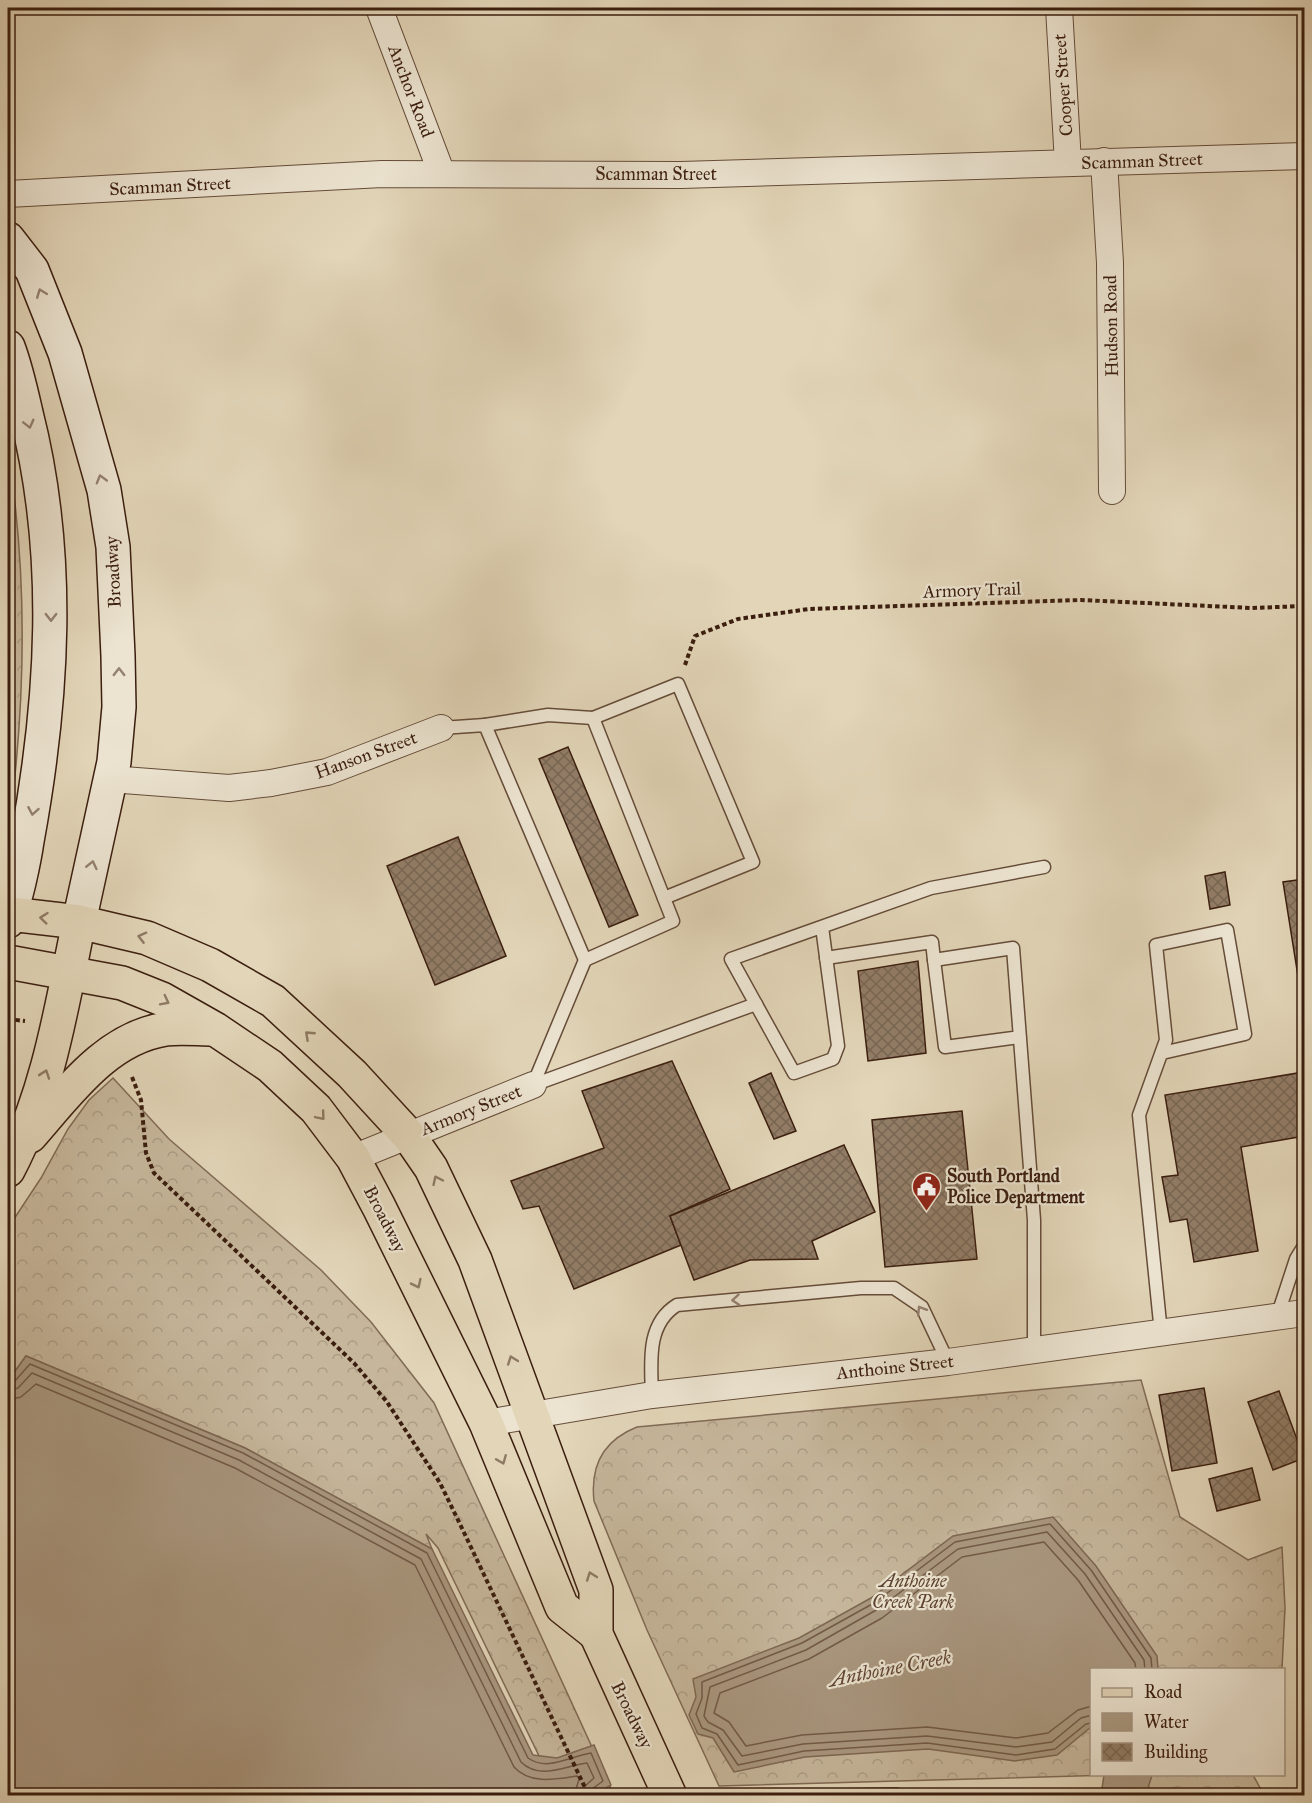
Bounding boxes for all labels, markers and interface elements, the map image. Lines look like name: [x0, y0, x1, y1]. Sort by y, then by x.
street label: Cooper Street: [1048, 32, 1078, 137]
street label: Anchor Road: [383, 41, 439, 140]
street label: Scamman Street: [1081, 148, 1204, 174]
street label: Scamman Street: [595, 163, 717, 185]
street label: Scamman Street: [109, 172, 232, 200]
street label: Hudson Road: [1099, 275, 1123, 377]
one-way arrow: [36, 289, 48, 300]
one-way arrow: [22, 418, 34, 428]
one-way arrow: [96, 474, 108, 485]
street label: Broadway: [100, 535, 126, 608]
street label: Armory Trail: [922, 577, 1022, 603]
one-way arrow: [45, 612, 57, 621]
one-way arrow: [112, 668, 125, 677]
street label: Hanson Street: [312, 726, 421, 784]
one-way arrow: [27, 805, 40, 815]
one-way arrow: [84, 860, 97, 870]
one-way arrow: [40, 912, 49, 925]
one-way arrow: [137, 932, 147, 945]
one-way arrow: [158, 994, 169, 1006]
one-way arrow: [305, 1031, 316, 1042]
one-way arrow: [37, 1069, 50, 1079]
street label: Armory Street: [416, 1080, 525, 1141]
one-way arrow: [314, 1109, 325, 1120]
place label: South Portland Police Department: [947, 1165, 1085, 1209]
public building icon: South Portland Police Department: [910, 1170, 942, 1212]
one-way arrow: [432, 1176, 444, 1187]
street label: Broadway: [359, 1182, 411, 1256]
one-way arrow: [410, 1278, 422, 1289]
one-way arrow: [731, 1293, 740, 1306]
one-way arrow: [917, 1306, 929, 1316]
street label: Anthoine Street: [834, 1350, 955, 1384]
one-way arrow: [507, 1355, 519, 1366]
one-way arrow: [495, 1454, 507, 1465]
park label: Anthoine Creek Park: [872, 1570, 954, 1613]
one-way arrow: [586, 1572, 598, 1583]
water label: Anthoine Creek: [825, 1644, 953, 1692]
legend: [1090, 1668, 1285, 1776]
street label: Broadway: [606, 1678, 658, 1753]
text: Road: [1144, 1681, 1182, 1703]
text: Water: [1144, 1711, 1189, 1733]
text: Building: [1144, 1741, 1208, 1764]

